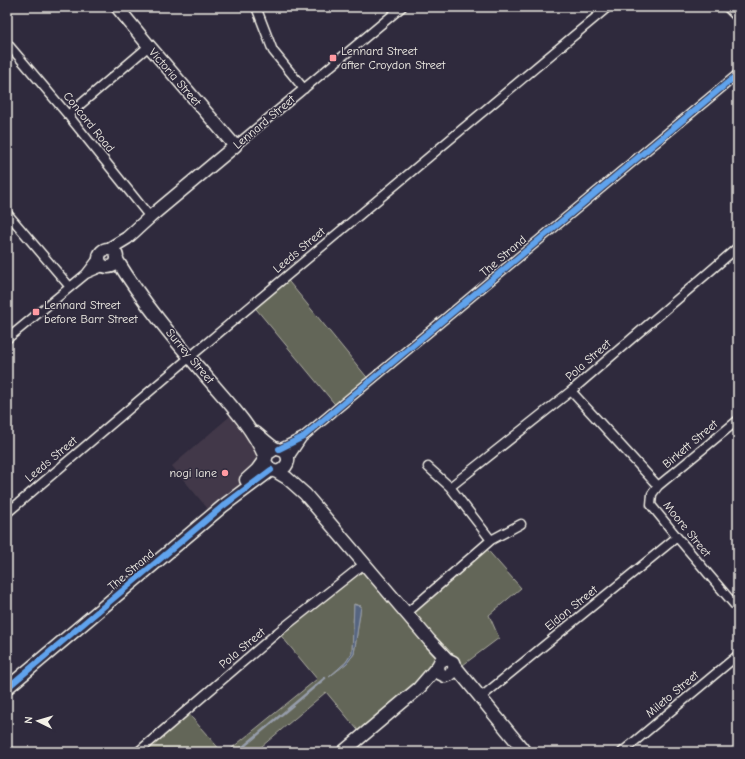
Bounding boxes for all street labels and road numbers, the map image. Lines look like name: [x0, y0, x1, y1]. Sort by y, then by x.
street label: Victoria Street: [146, 45, 204, 109]
street label: Concord Road: [61, 89, 117, 155]
street label: Lennard Street: [230, 92, 298, 152]
street label: Leeds Street: [270, 224, 328, 276]
street label: The Strand: [477, 232, 529, 280]
street label: Surrey Street: [163, 326, 217, 387]
street label: Pola Street: [562, 336, 614, 383]
street label: Birkett Street: [660, 417, 721, 471]
street label: Leeds Street: [22, 433, 80, 485]
street label: Moore Street: [660, 498, 714, 560]
street label: The Strand: [105, 546, 157, 594]
street label: Eldon Street: [542, 582, 600, 633]
street label: Pola Street: [216, 624, 268, 671]
street label: Mileto Street: [643, 667, 702, 720]

